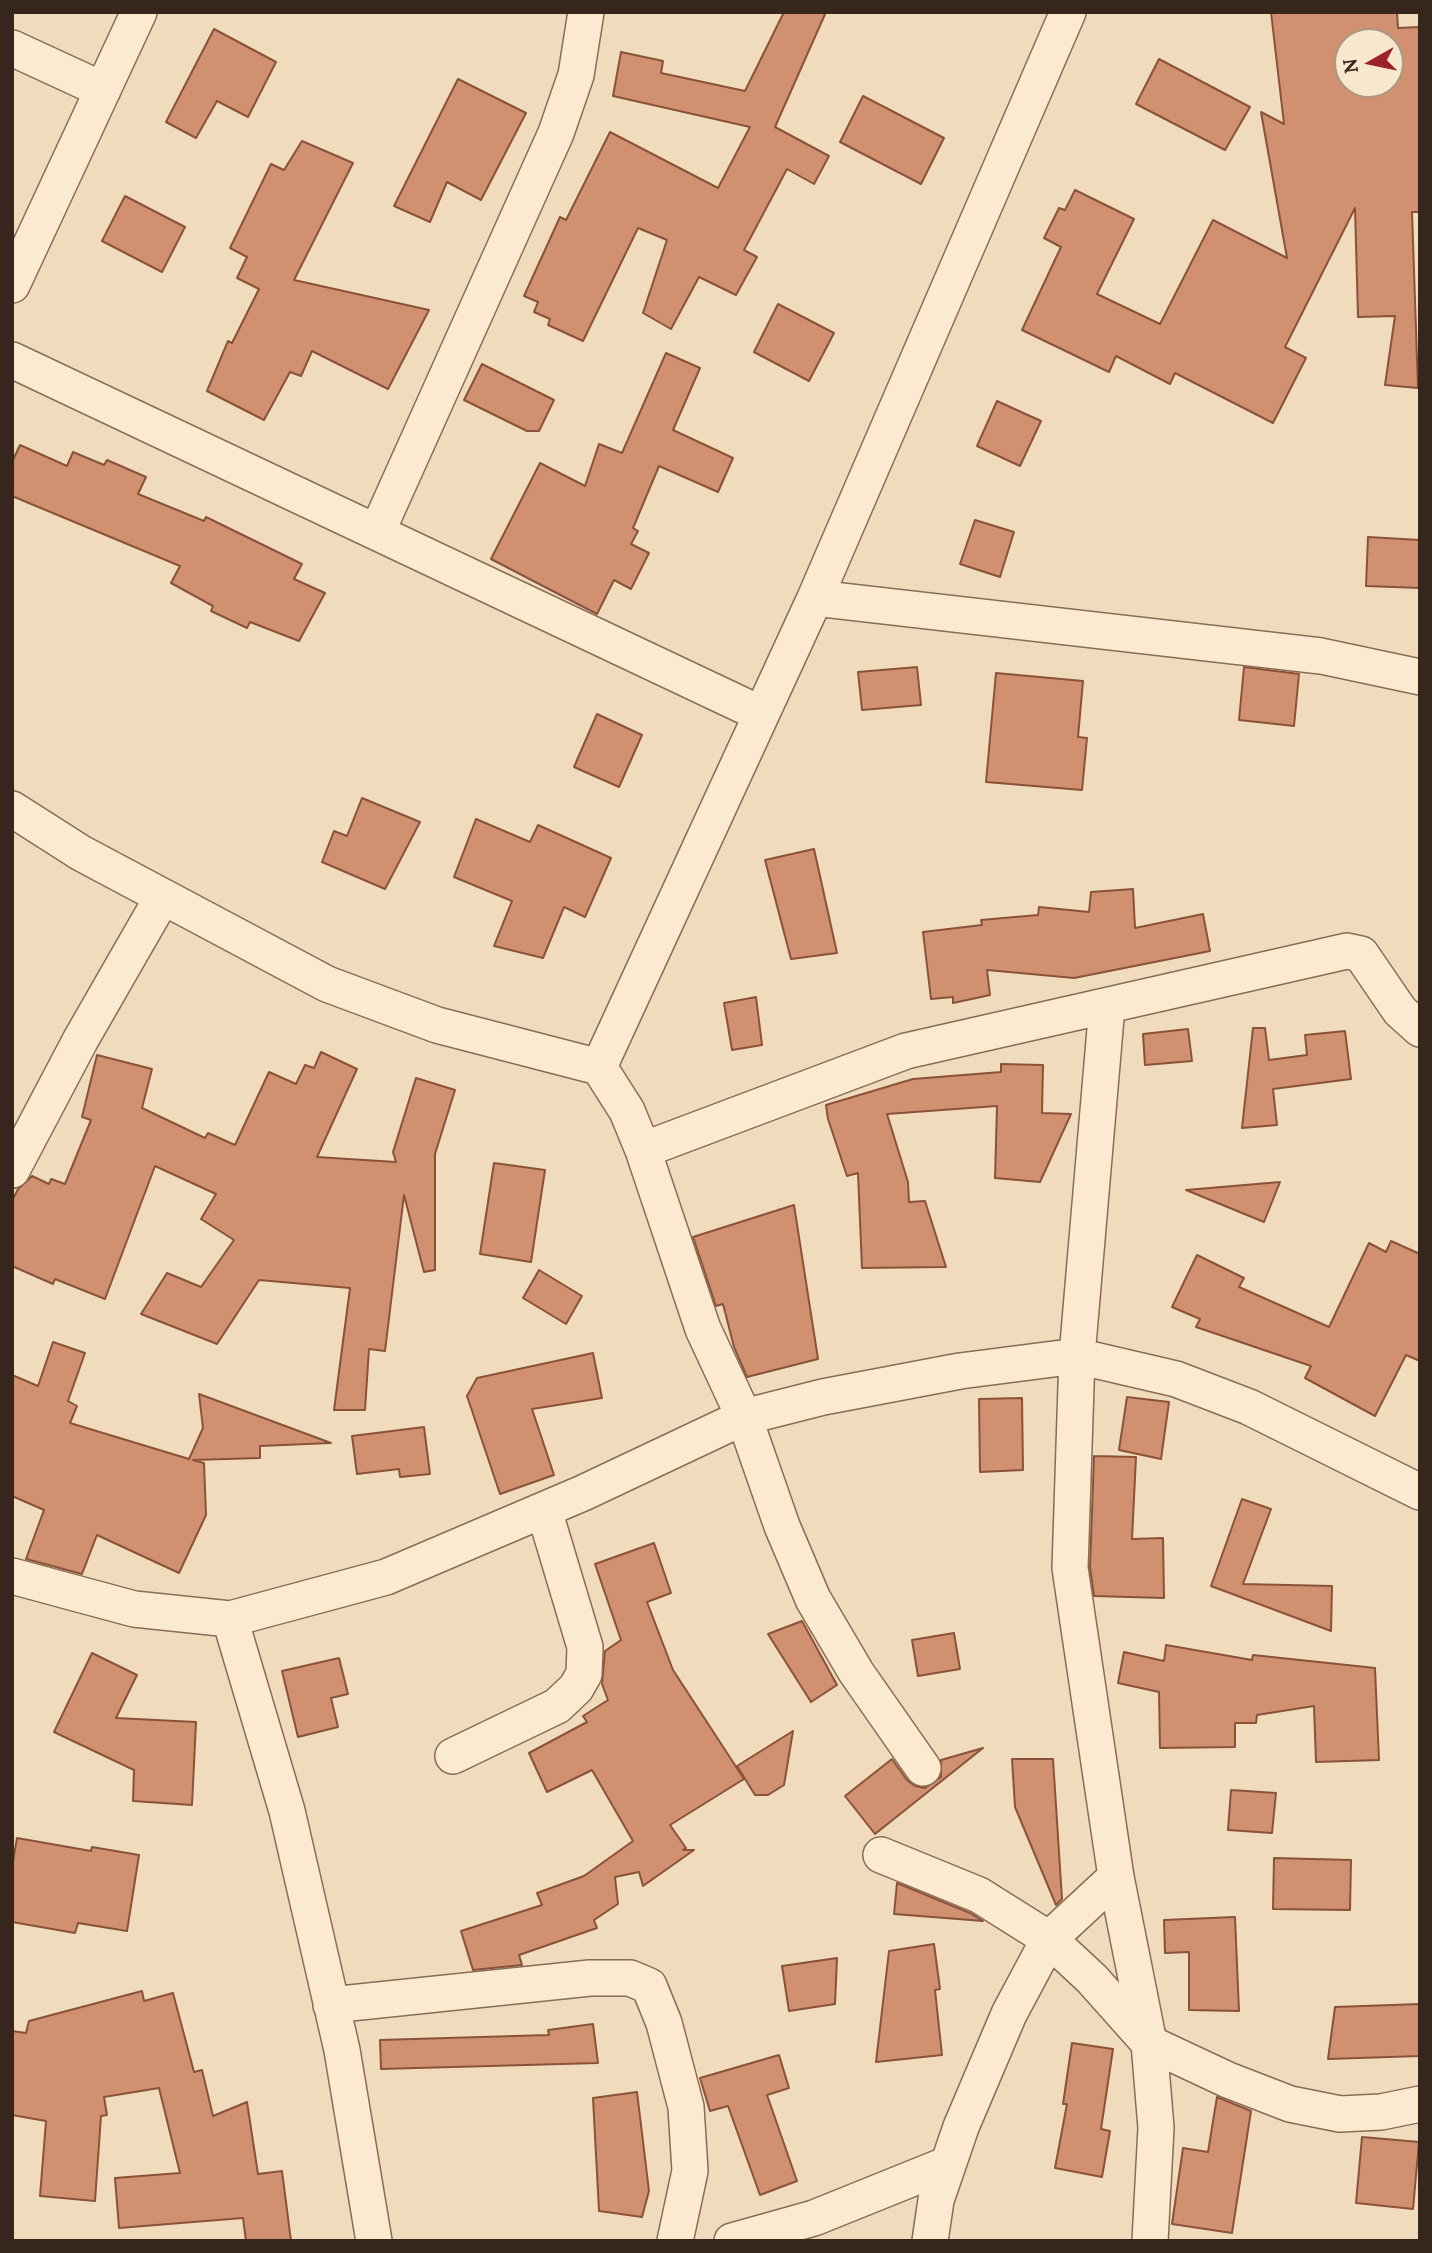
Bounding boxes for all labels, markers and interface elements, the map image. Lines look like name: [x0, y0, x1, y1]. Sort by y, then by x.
north arrow: [1334, 28, 1404, 98]
text: N: [1337, 57, 1363, 75]

